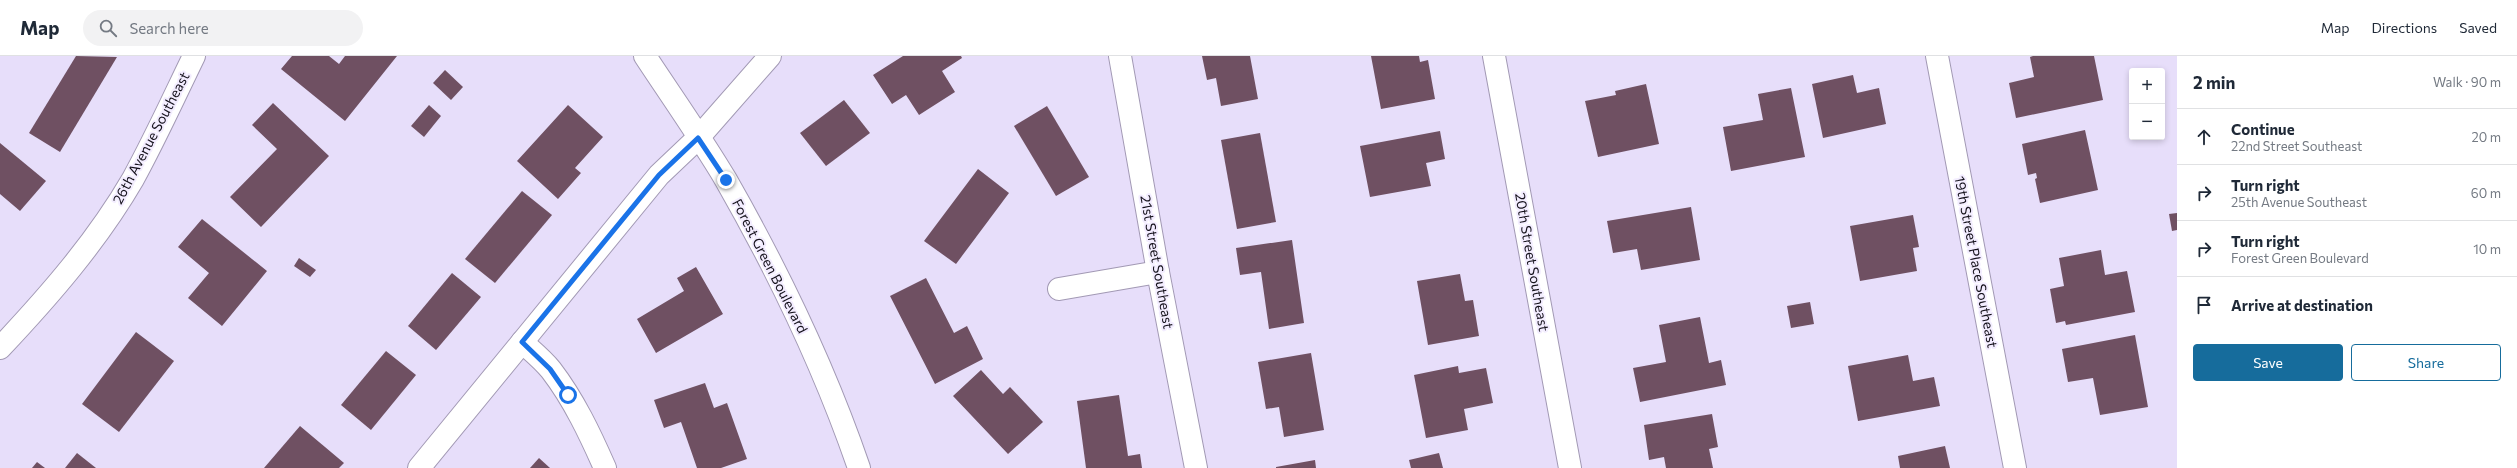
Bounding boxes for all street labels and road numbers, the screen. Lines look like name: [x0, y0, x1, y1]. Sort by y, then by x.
street label: 26th Avenue Southeast: [109, 69, 193, 207]
street label: 19th Street Place Southeast: [1951, 175, 2002, 350]
street label: 20th Street Southeast: [1512, 191, 1553, 333]
street label: 21st Street Southeast: [1137, 194, 1178, 330]
street label: Forest Green Boulevard: [729, 196, 812, 336]

